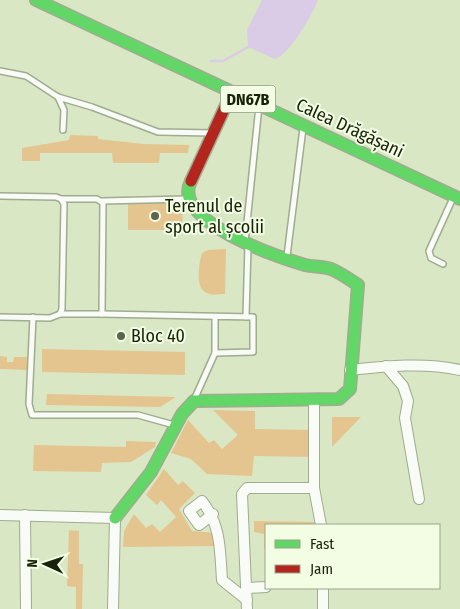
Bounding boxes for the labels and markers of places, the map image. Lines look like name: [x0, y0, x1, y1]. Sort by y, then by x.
place label: Terenul de sport al școlii: [165, 195, 264, 238]
marker: Terenul de sport al școlii: [149, 210, 161, 222]
place label: Bloc 40: [131, 325, 185, 347]
marker: Bloc 40: [115, 330, 127, 342]

